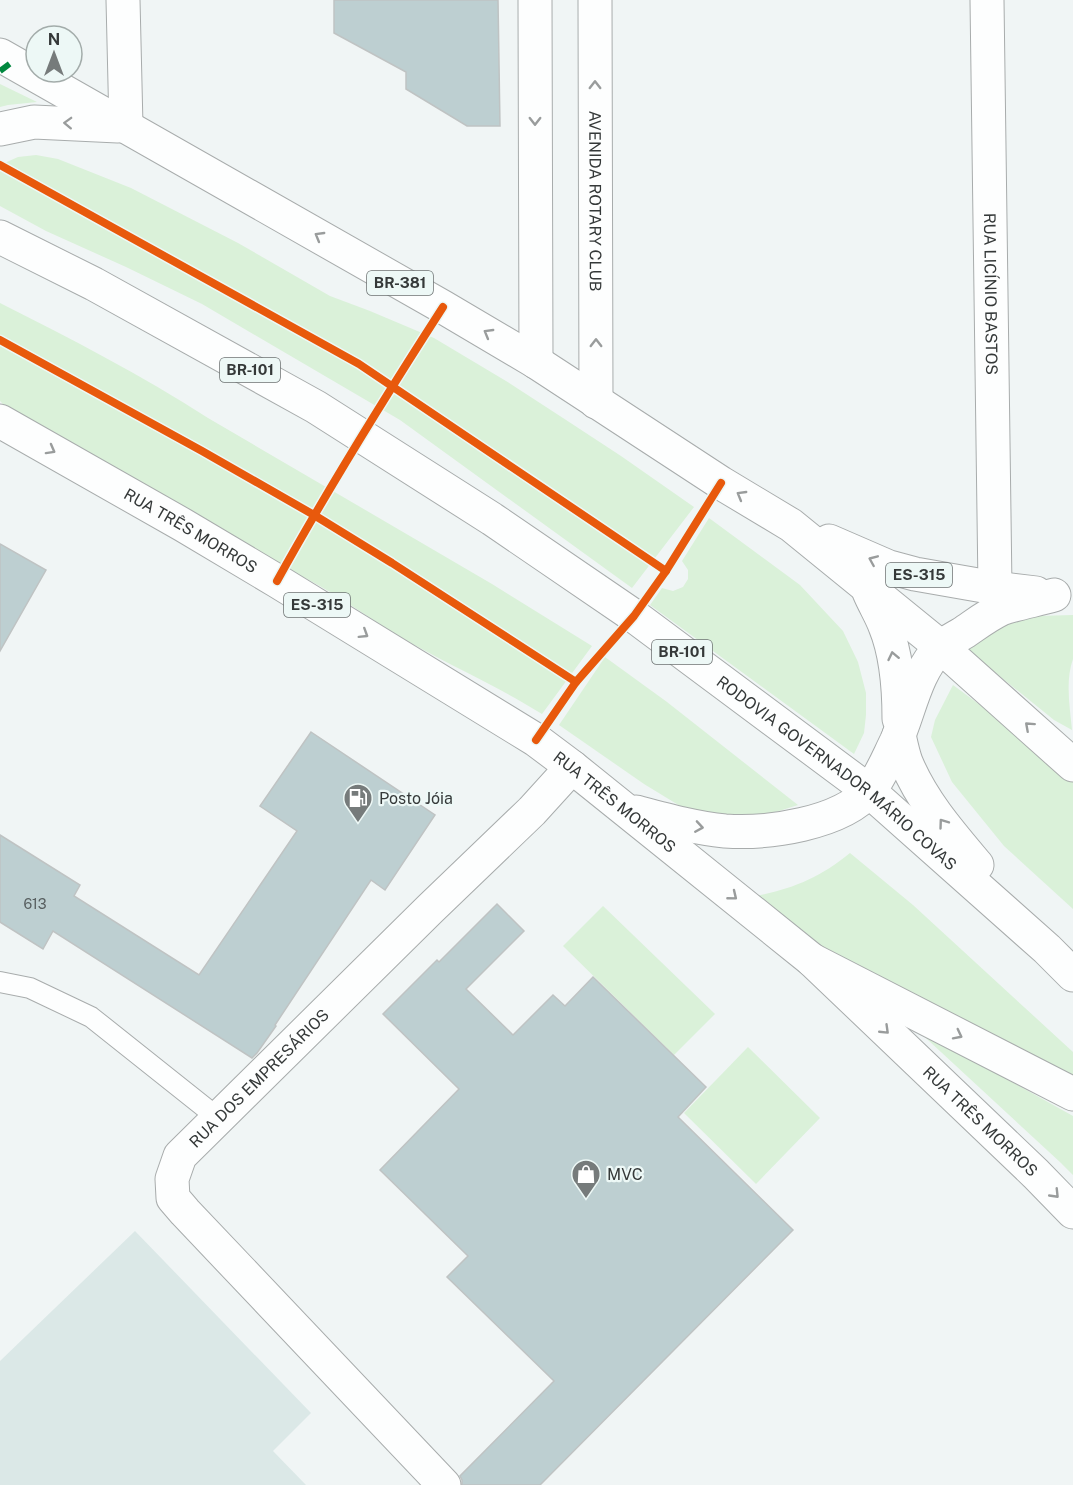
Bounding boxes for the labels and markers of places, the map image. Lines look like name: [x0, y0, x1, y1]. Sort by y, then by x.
fuel station icon: Posto Jóia: [342, 782, 374, 824]
place label: Posto Jóia: [379, 789, 453, 808]
shop icon: MVC: [570, 1158, 602, 1200]
place label: MVC: [607, 1165, 643, 1184]

